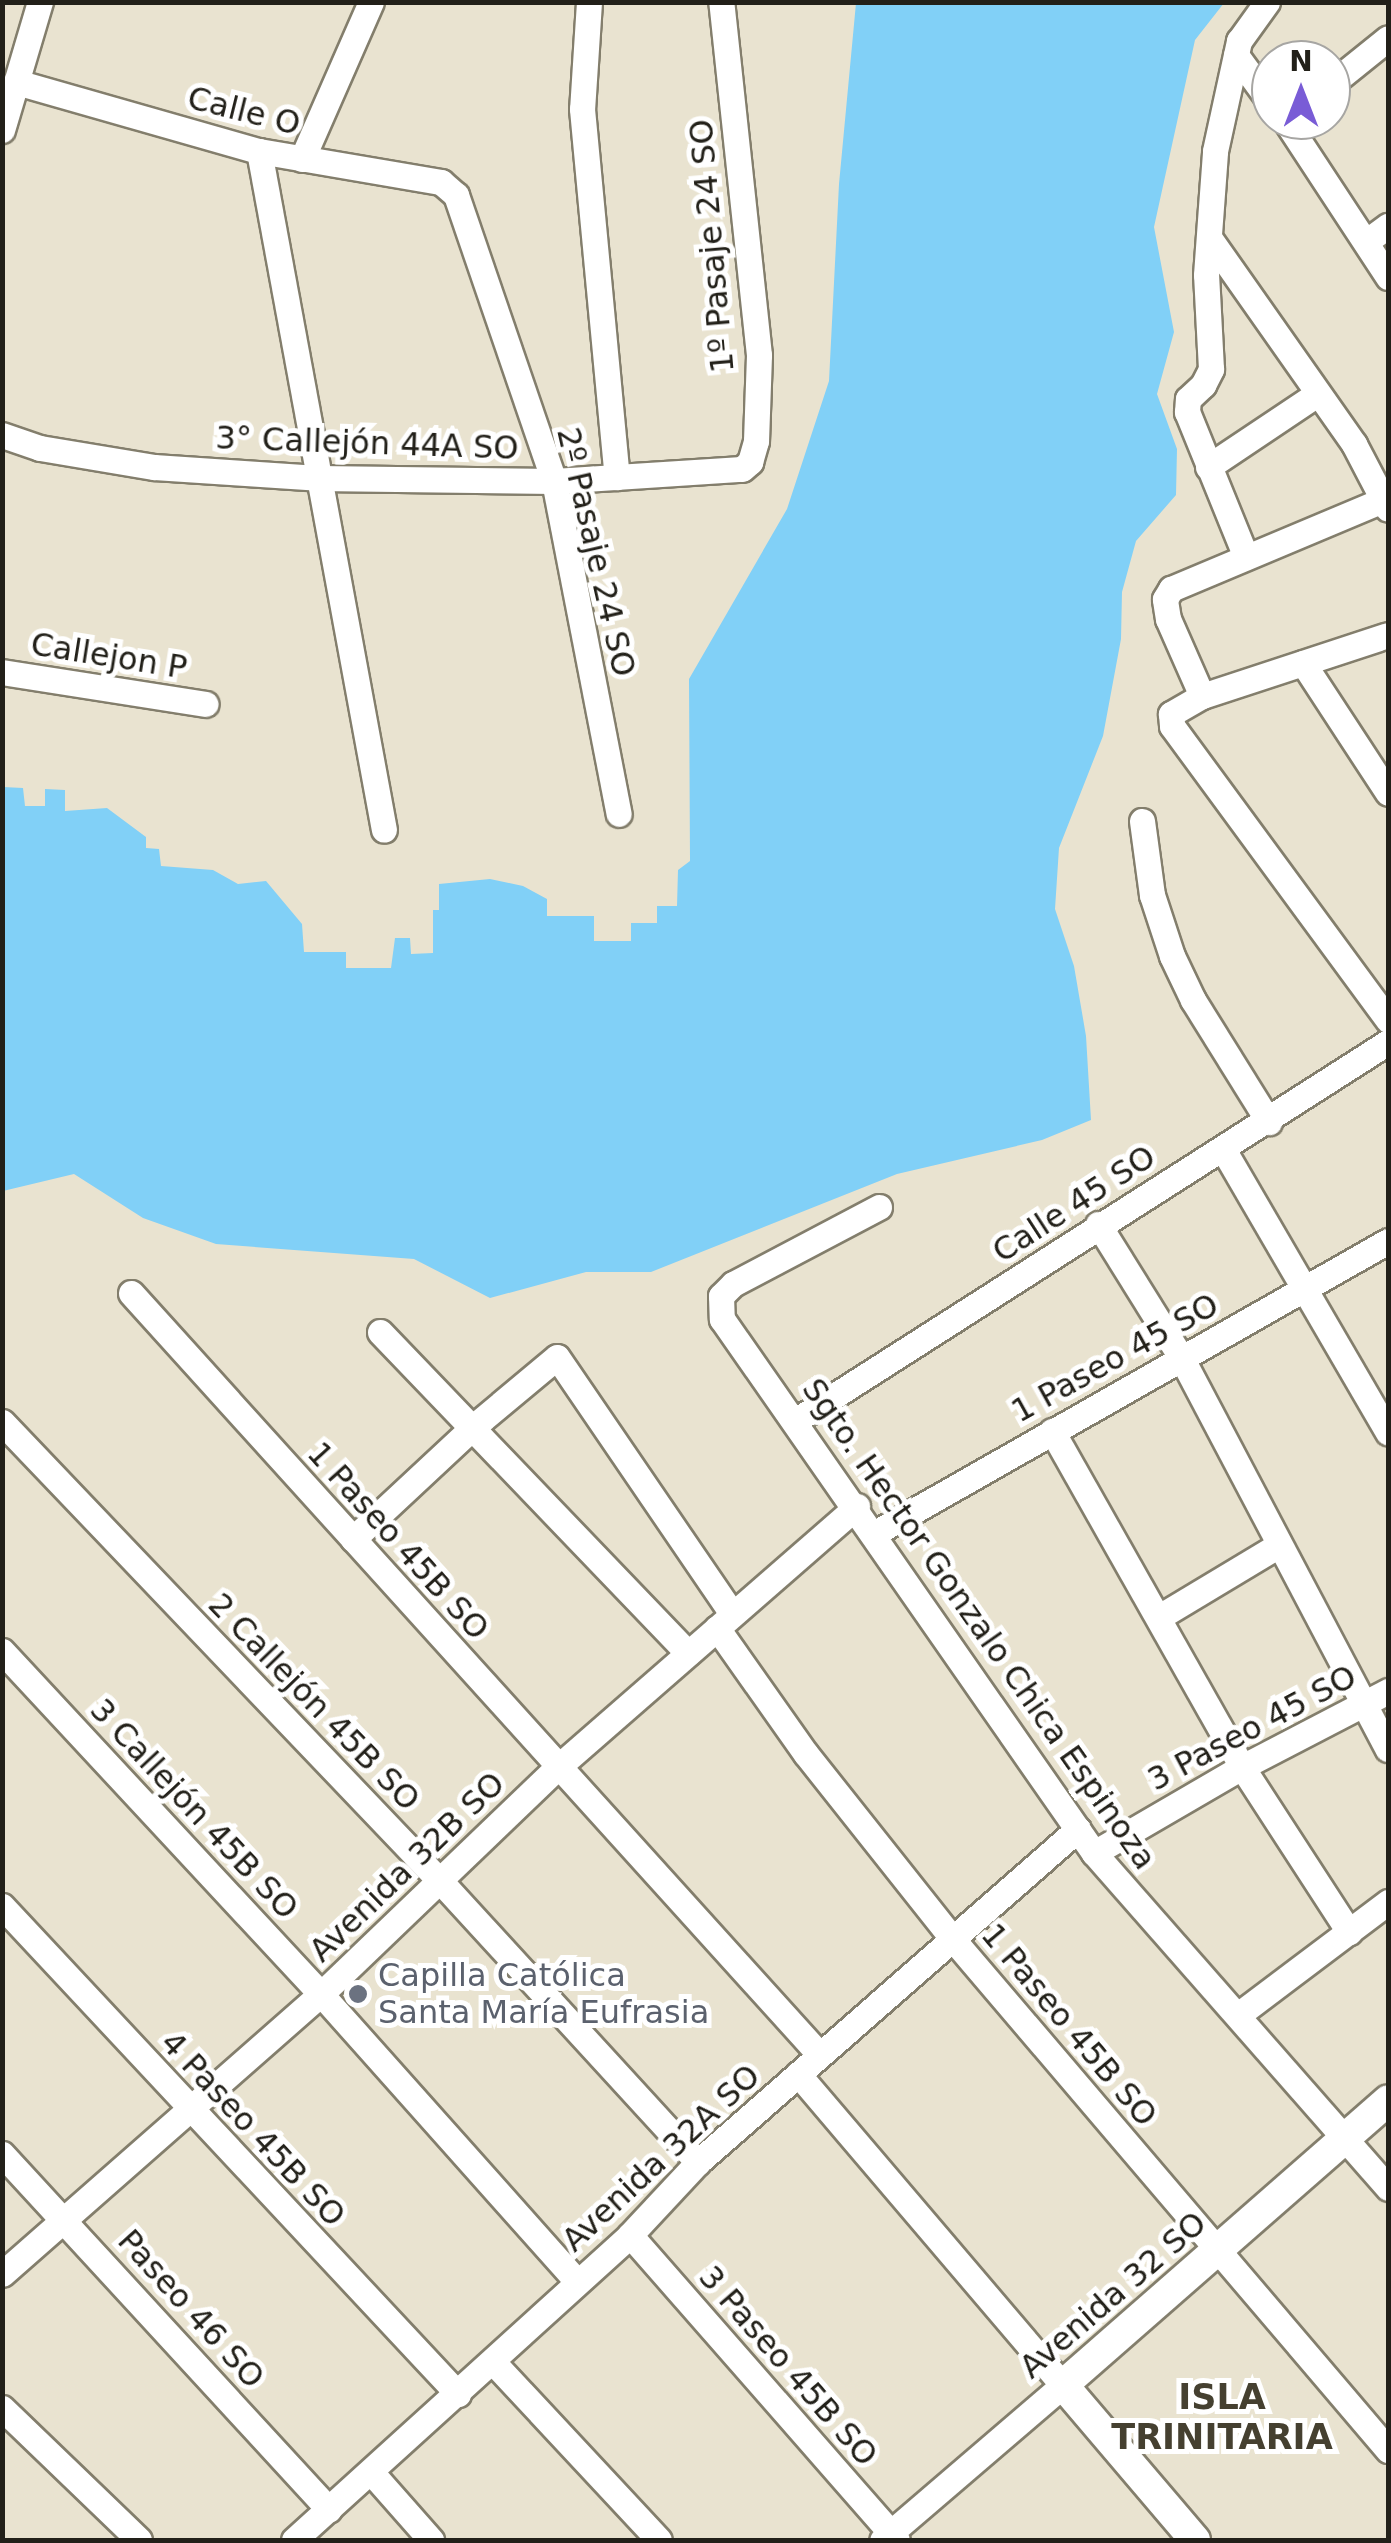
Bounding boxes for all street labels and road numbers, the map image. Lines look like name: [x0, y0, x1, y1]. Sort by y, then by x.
street label: Calle O: [184, 78, 304, 144]
street label: 1º Pasaje 24 SO: [682, 118, 742, 374]
street label: 3° Callejón 44A SO: [215, 419, 519, 467]
street label: 2º Pasaje 24 SO: [549, 424, 643, 680]
street label: Callejon P: [28, 625, 190, 687]
street label: Calle 45 SO: [986, 1137, 1162, 1271]
street label: 1 Paseo 45 SO: [1005, 1285, 1225, 1431]
street label: Sgto. Hector Gonzalo Chica Espinoza: [794, 1371, 1164, 1877]
street label: 1 Paseo 45B SO: [299, 1434, 497, 1648]
street label: 2 Callejón 45B SO: [200, 1585, 428, 1819]
street label: 3 Paseo 45 SO: [1141, 1657, 1363, 1799]
street label: 3 Callejón 45B SO: [82, 1691, 306, 1927]
street label: Avenida 32B SO: [301, 1764, 513, 1970]
street label: 1 Paseo 45B SO: [973, 1916, 1165, 2134]
street label: 4 Paseo 45B SO: [153, 2024, 353, 2234]
street label: Avenida 32A SO: [554, 2057, 768, 2259]
street label: Avenida 32 SO: [1012, 2204, 1214, 2386]
street label: Paseo 46 SO: [110, 2222, 272, 2396]
street label: 3 Paseo 45B SO: [691, 2258, 885, 2474]

